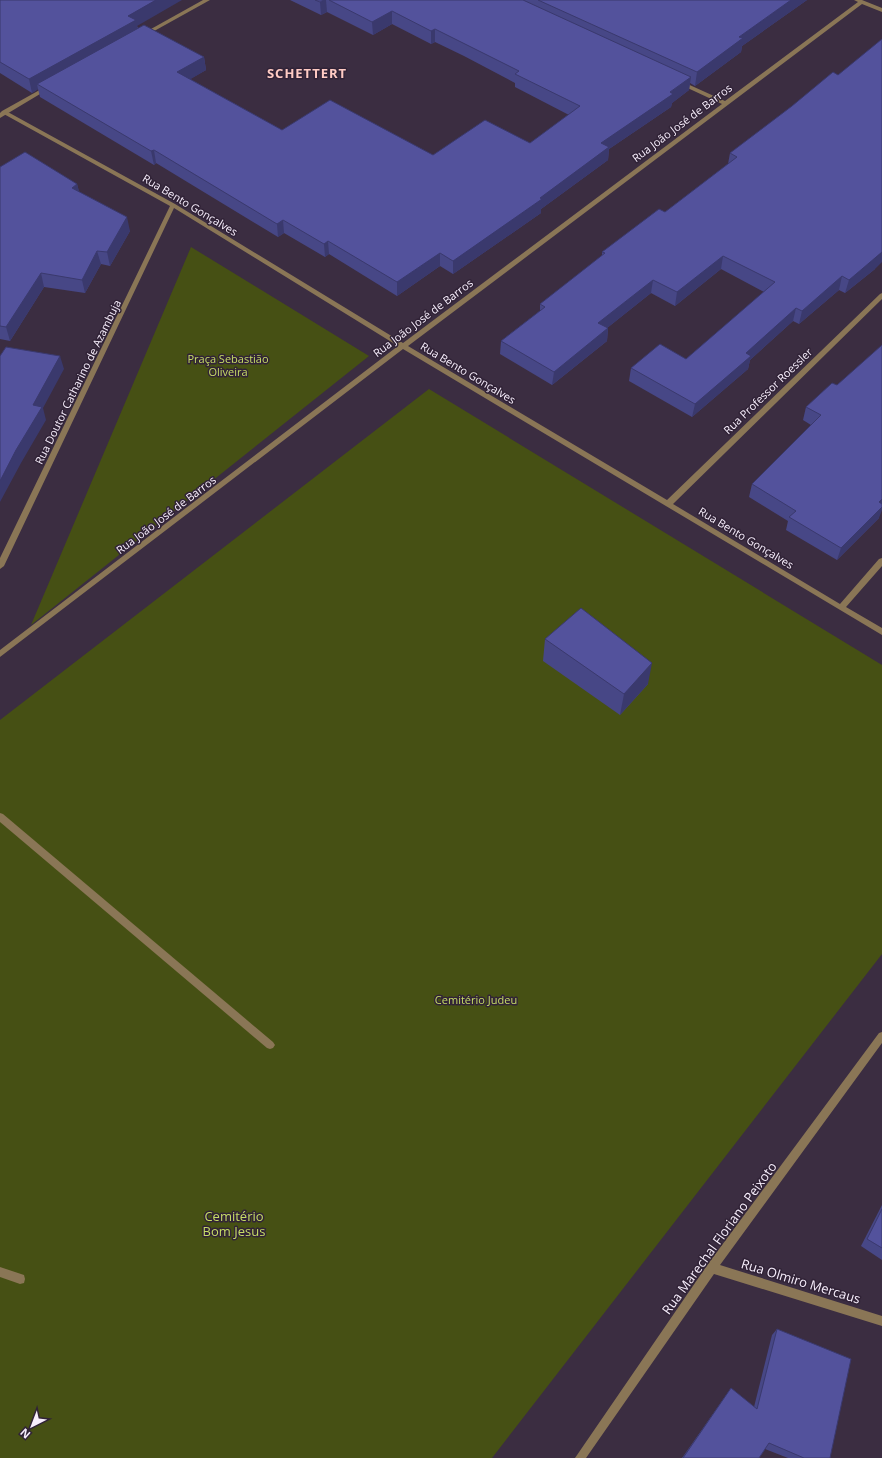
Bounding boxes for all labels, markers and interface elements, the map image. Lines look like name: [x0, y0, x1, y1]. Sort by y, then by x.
district label: SCHETTERT: [267, 64, 347, 82]
street label: Rua João José de Barros: [629, 80, 735, 165]
street label: Rua Bento Gonçalves: [140, 170, 241, 239]
street label: Rua João José de Barros: [370, 275, 476, 360]
street label: Rua Doutor Catharino de Azambuja: [31, 297, 124, 467]
street label: Rua Bento Gonçalves: [418, 338, 519, 407]
street label: Rua Professor Roessler: [720, 344, 816, 437]
park label: Praça Sebastião Oliveira: [187, 351, 269, 379]
street label: Rua João José de Barros: [113, 472, 219, 557]
street label: Rua Bento Gonçalves: [696, 503, 797, 572]
park label: Cemitério Judeu: [435, 992, 517, 1007]
street label: Rua Marechal Floriano Peixoto: [657, 1158, 781, 1318]
park label: Cemitério Bom Jesus: [203, 1207, 265, 1240]
street label: Rua Olmiro Mercaus: [739, 1254, 863, 1308]
north arrow: [12, 1406, 52, 1446]
text: N: [17, 1425, 33, 1442]

